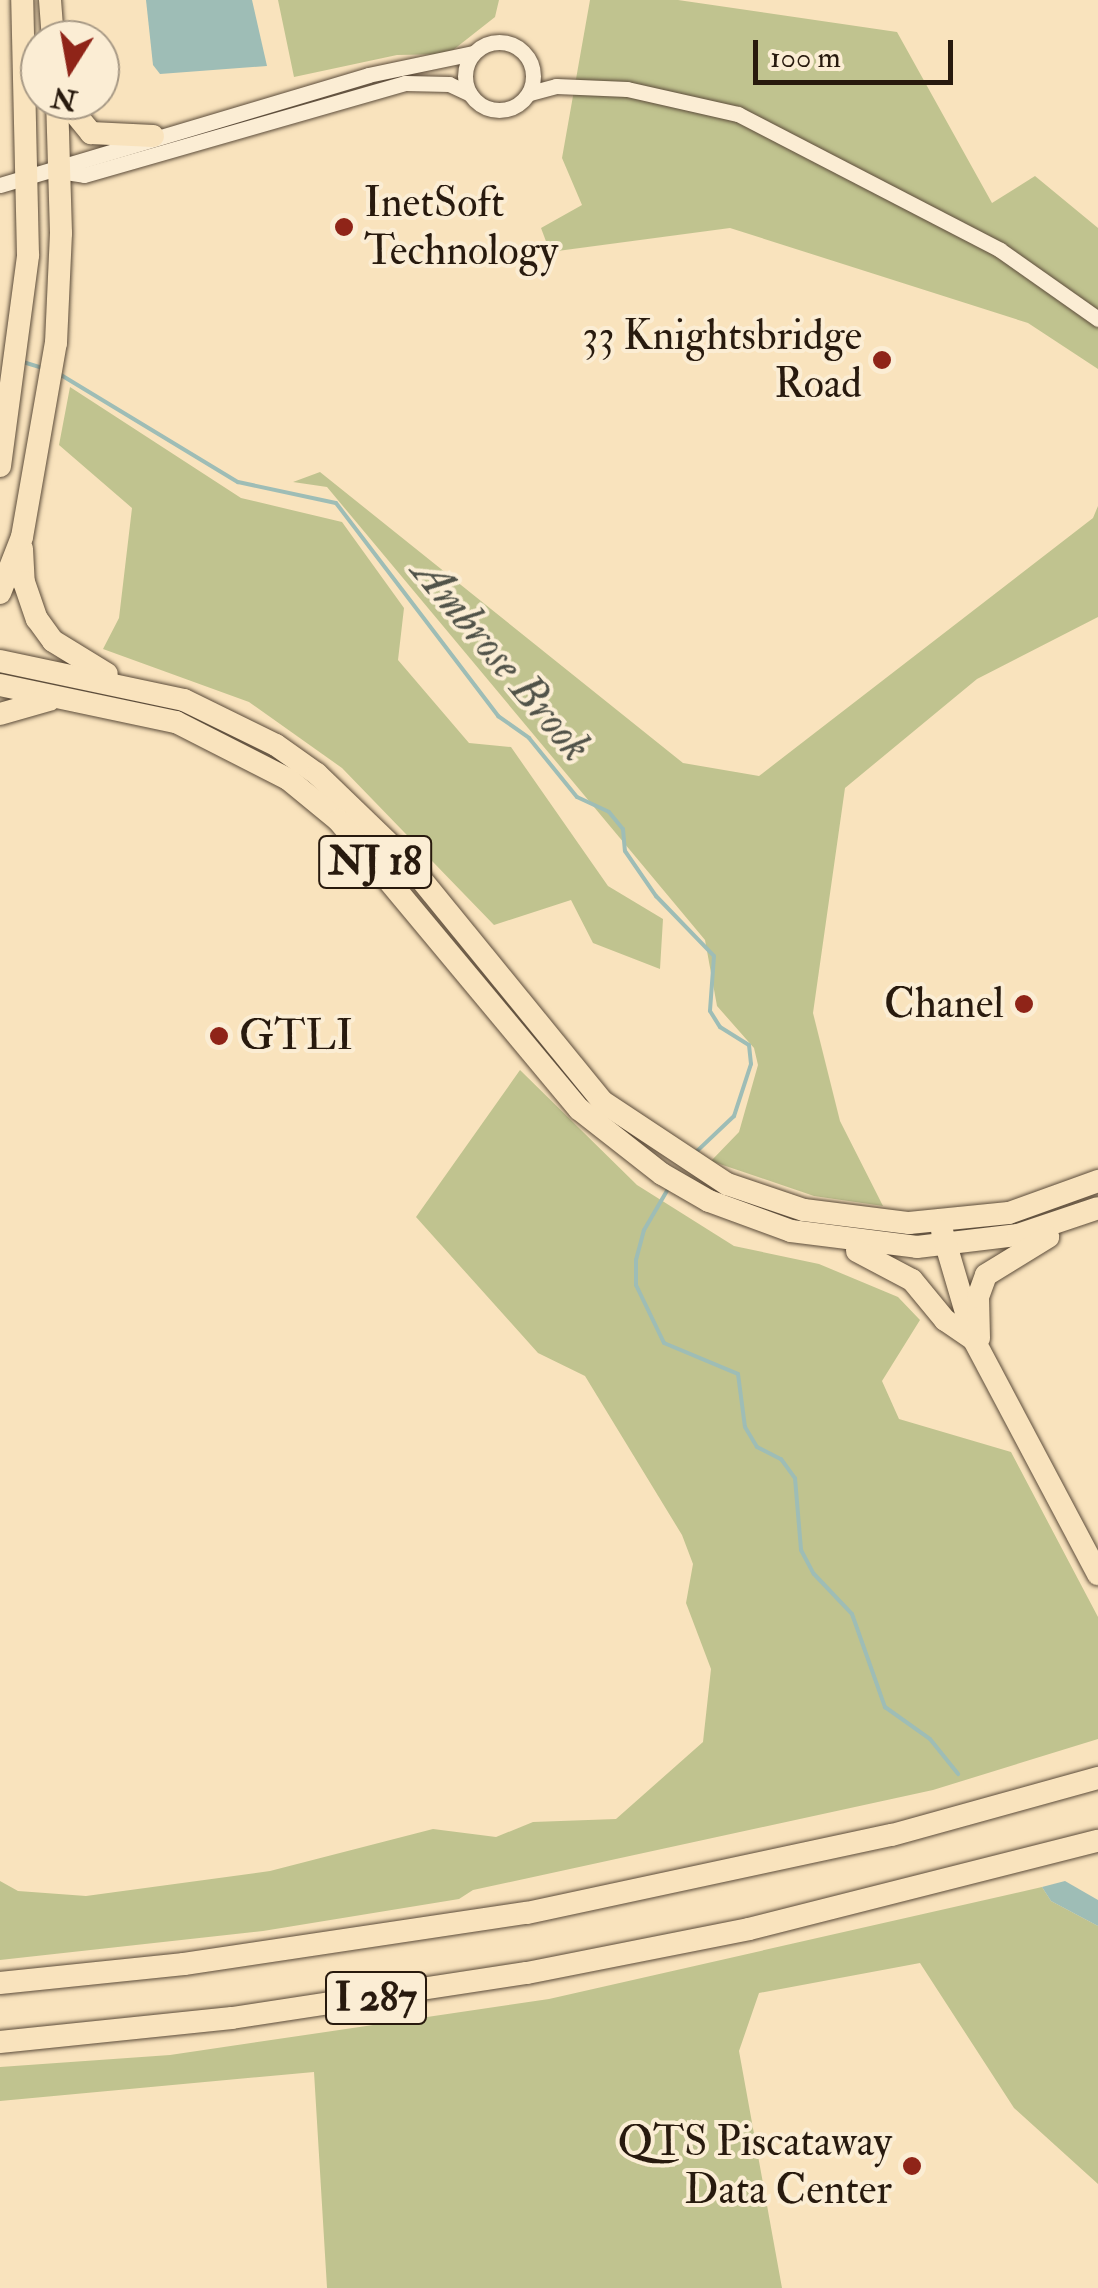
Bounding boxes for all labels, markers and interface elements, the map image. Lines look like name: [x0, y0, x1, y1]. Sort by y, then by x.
north arrow: [20, 20, 120, 120]
scale bar: [758, 20, 958, 82]
text: 100 m: [770, 39, 841, 76]
text: N: [49, 78, 80, 118]
place label: InetSoft Technology: [364, 178, 558, 276]
marker: InetSoft Technology: [333, 216, 355, 238]
place label: 33 Knightsbridge Road: [582, 311, 862, 410]
marker: 33 Knightsbridge Road: [871, 349, 893, 371]
water label: Ambrose Brook: [400, 547, 602, 773]
road number: NJ 18: [318, 827, 432, 897]
place label: Chanel: [884, 979, 1004, 1029]
marker: Chanel: [1013, 993, 1035, 1015]
place label: GTLI: [239, 1011, 353, 1061]
marker: GTLI: [208, 1025, 230, 1047]
road number: I 287: [324, 1963, 428, 2033]
place label: QTS Piscataway Data Center: [617, 2117, 892, 2216]
marker: QTS Piscataway Data Center: [901, 2155, 923, 2177]

